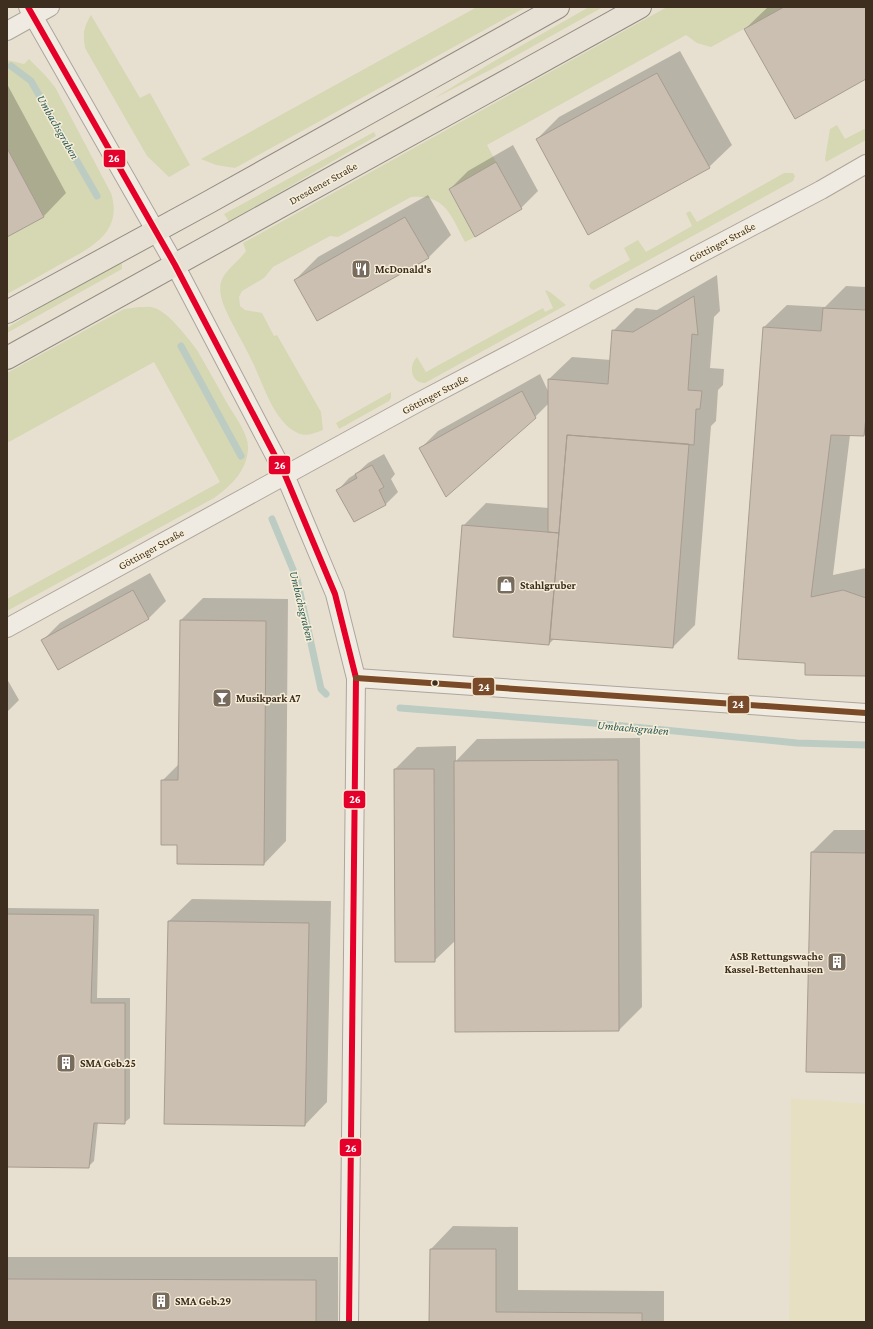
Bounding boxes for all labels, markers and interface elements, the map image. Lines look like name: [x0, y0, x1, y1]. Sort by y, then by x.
water label: Umbachsgraben: [34, 92, 82, 162]
line badge: 26: [103, 149, 126, 168]
text: 26: [108, 152, 120, 164]
street label: Dresdener Straße: [287, 159, 359, 207]
street label: Göttinger Straße: [687, 219, 758, 265]
restaurant icon: McDonald's: [350, 258, 372, 280]
place label: McDonald's: [375, 263, 432, 275]
street label: Göttinger Straße: [400, 371, 471, 417]
line badge: 26: [268, 455, 291, 475]
text: 26: [274, 459, 286, 471]
street label: Göttinger Straße: [116, 526, 187, 573]
water label: Umbachsgraben: [286, 569, 318, 643]
shop icon: Stahlgruber: [495, 574, 517, 596]
place label: Stahlgruber: [520, 579, 577, 591]
line badge: 24: [472, 677, 495, 696]
unlabelled marker: [430, 678, 440, 688]
text: 24: [478, 681, 490, 693]
bar icon: Musikpark A7: [211, 687, 233, 709]
place label: Musikpark A7: [236, 692, 301, 704]
line badge: 24: [727, 695, 750, 714]
text: 24: [732, 698, 744, 710]
water label: Umbachsgraben: [596, 718, 670, 738]
line badge: 26: [343, 790, 366, 809]
text: 26: [349, 793, 361, 805]
place label: ASB Rettungswache Kassel-Bettenhausen: [725, 950, 824, 975]
building icon: ASB Rettungswache Kassel-Bettenhausen: [826, 951, 848, 973]
building icon: SMA Geb.25: [55, 1052, 77, 1074]
place label: SMA Geb.25: [80, 1057, 136, 1069]
line badge: 26: [339, 1138, 362, 1157]
text: 26: [345, 1142, 357, 1154]
building icon: SMA Geb.29: [150, 1290, 172, 1312]
place label: SMA Geb.29: [175, 1295, 231, 1307]

